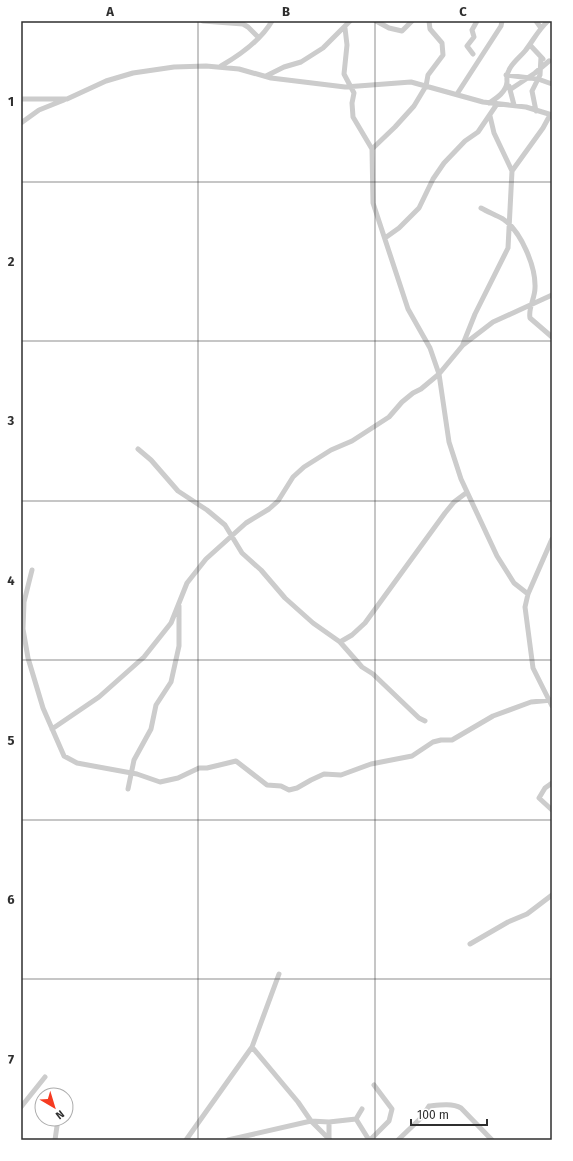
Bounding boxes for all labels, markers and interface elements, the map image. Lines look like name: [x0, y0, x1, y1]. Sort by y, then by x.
text: A: [105, 4, 114, 19]
text: B: [282, 4, 290, 19]
text: C: [459, 4, 467, 19]
text: 1: [8, 94, 14, 109]
text: 2: [8, 254, 15, 269]
text: 3: [7, 413, 15, 428]
text: 4: [7, 573, 15, 588]
text: 5: [8, 733, 15, 748]
text: 6: [7, 892, 15, 907]
text: 7: [8, 1052, 14, 1067]
north arrow: [34, 1087, 74, 1127]
scale bar: [411, 1101, 487, 1127]
text: N: [53, 1107, 67, 1122]
text: 100 m: [417, 1108, 449, 1122]

